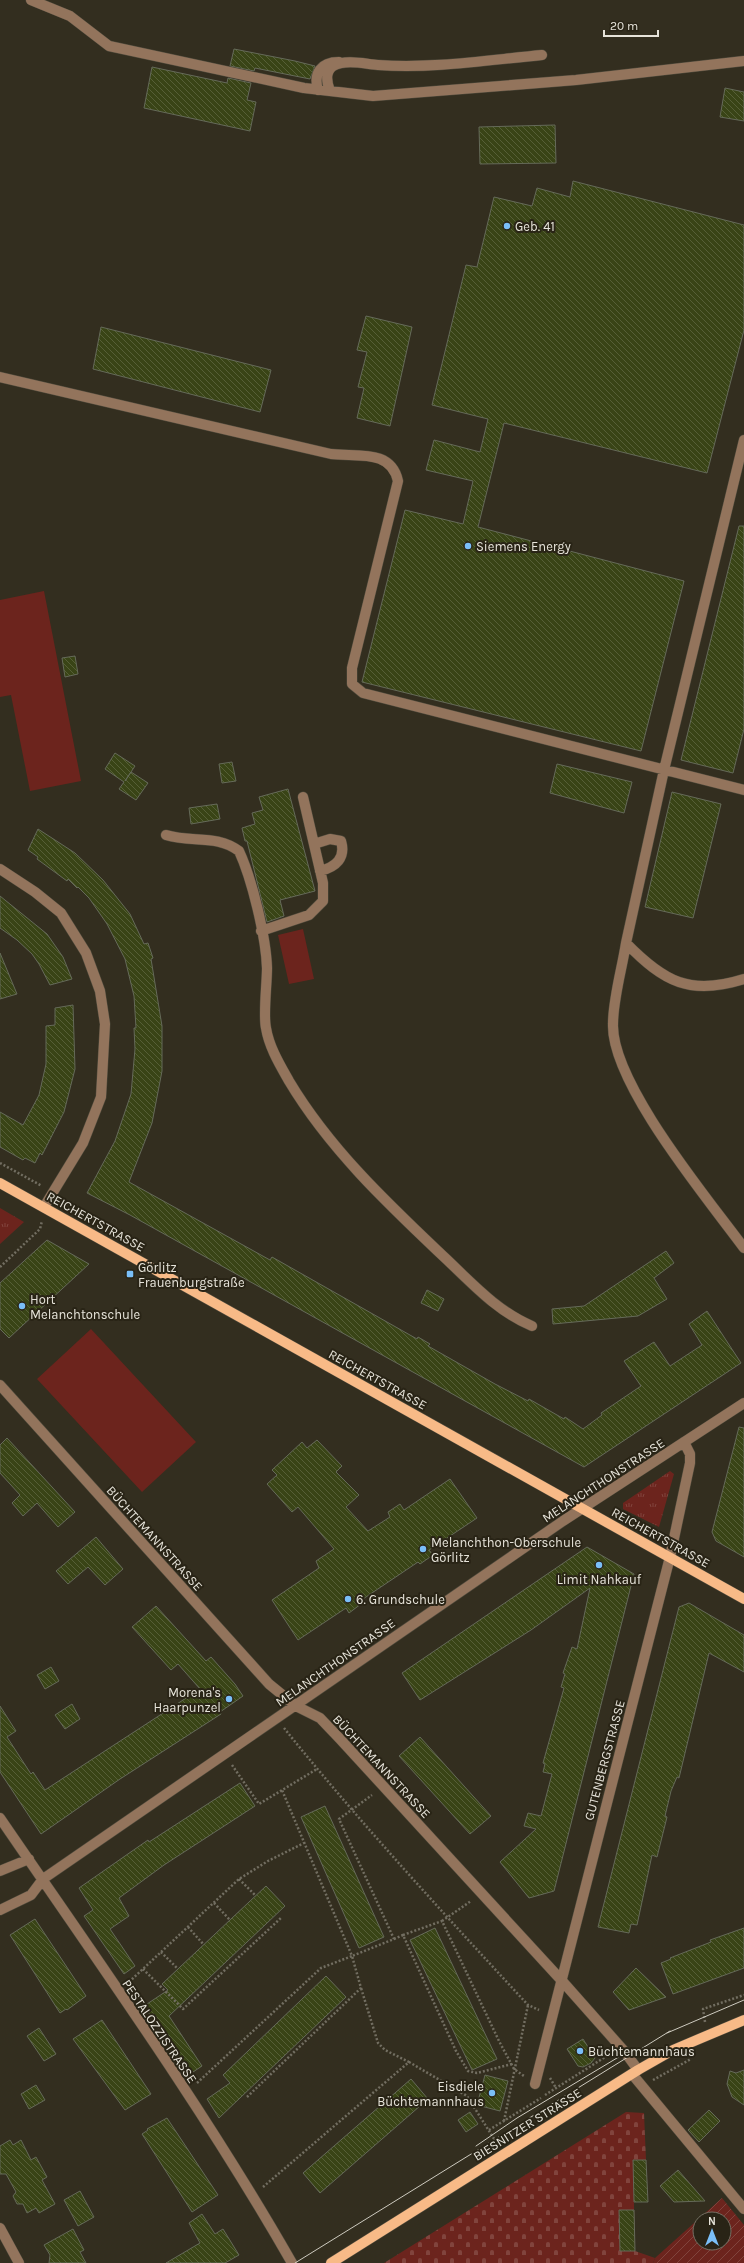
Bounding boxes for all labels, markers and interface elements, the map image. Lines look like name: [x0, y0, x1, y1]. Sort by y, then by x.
scale bar: [604, 12, 658, 38]
text: 20 m: [610, 19, 638, 33]
place label: Geb. 41: [515, 219, 555, 234]
marker: Geb. 41: [502, 221, 512, 231]
place label: Siemens Energy: [476, 539, 571, 554]
marker: Siemens Energy: [463, 541, 473, 551]
street label: REICHERTSTRASSE: [44, 1188, 148, 1255]
place label: Görlitz Frauenburgstraße: [138, 1260, 245, 1290]
marker: Görlitz Frauenburgstraße: [125, 1269, 135, 1279]
place label: Hort Melanchtonschule: [30, 1292, 141, 1322]
marker: Hort Melanchtonschule: [17, 1301, 27, 1311]
street label: REICHERTSTRASSE: [326, 1346, 430, 1413]
street label: MELANCHTHONSTRASSE: [539, 1435, 667, 1526]
street label: BÜCHTEMANNSTRASSE: [104, 1482, 206, 1594]
street label: REICHERTSTRASSE: [609, 1504, 713, 1571]
place label: Melanchthon-Oberschule Görlitz: [431, 1535, 581, 1565]
marker: Melanchthon-Oberschule Görlitz: [418, 1544, 428, 1554]
marker: Limit Nahkauf: [594, 1560, 604, 1570]
place label: Limit Nahkauf: [557, 1572, 642, 1587]
place label: 6. Grundschule: [356, 1592, 445, 1607]
marker: 6. Grundschule: [343, 1594, 353, 1604]
street label: MELANCHTHONSTRASSE: [273, 1615, 398, 1709]
place label: Morena's Haarpunzel: [153, 1685, 221, 1715]
marker: Morena's Haarpunzel: [224, 1694, 234, 1704]
street label: GUTENBERGSTRASSE: [581, 1698, 628, 1822]
street label: BÜCHTEMANNSTRASSE: [330, 1711, 434, 1821]
street label: PESTALOZZISTRASSE: [119, 1976, 200, 2086]
place label: Büchtemannhaus: [588, 2044, 695, 2059]
marker: Büchtemannhaus: [575, 2046, 585, 2056]
place label: Eisdiele Büchtemannhaus: [377, 2079, 484, 2109]
street label: BIESNITZER STRASSE: [470, 2085, 584, 2164]
marker: Eisdiele Büchtemannhaus: [487, 2088, 497, 2098]
north arrow: [692, 2211, 732, 2251]
text: N: [708, 2215, 716, 2228]

